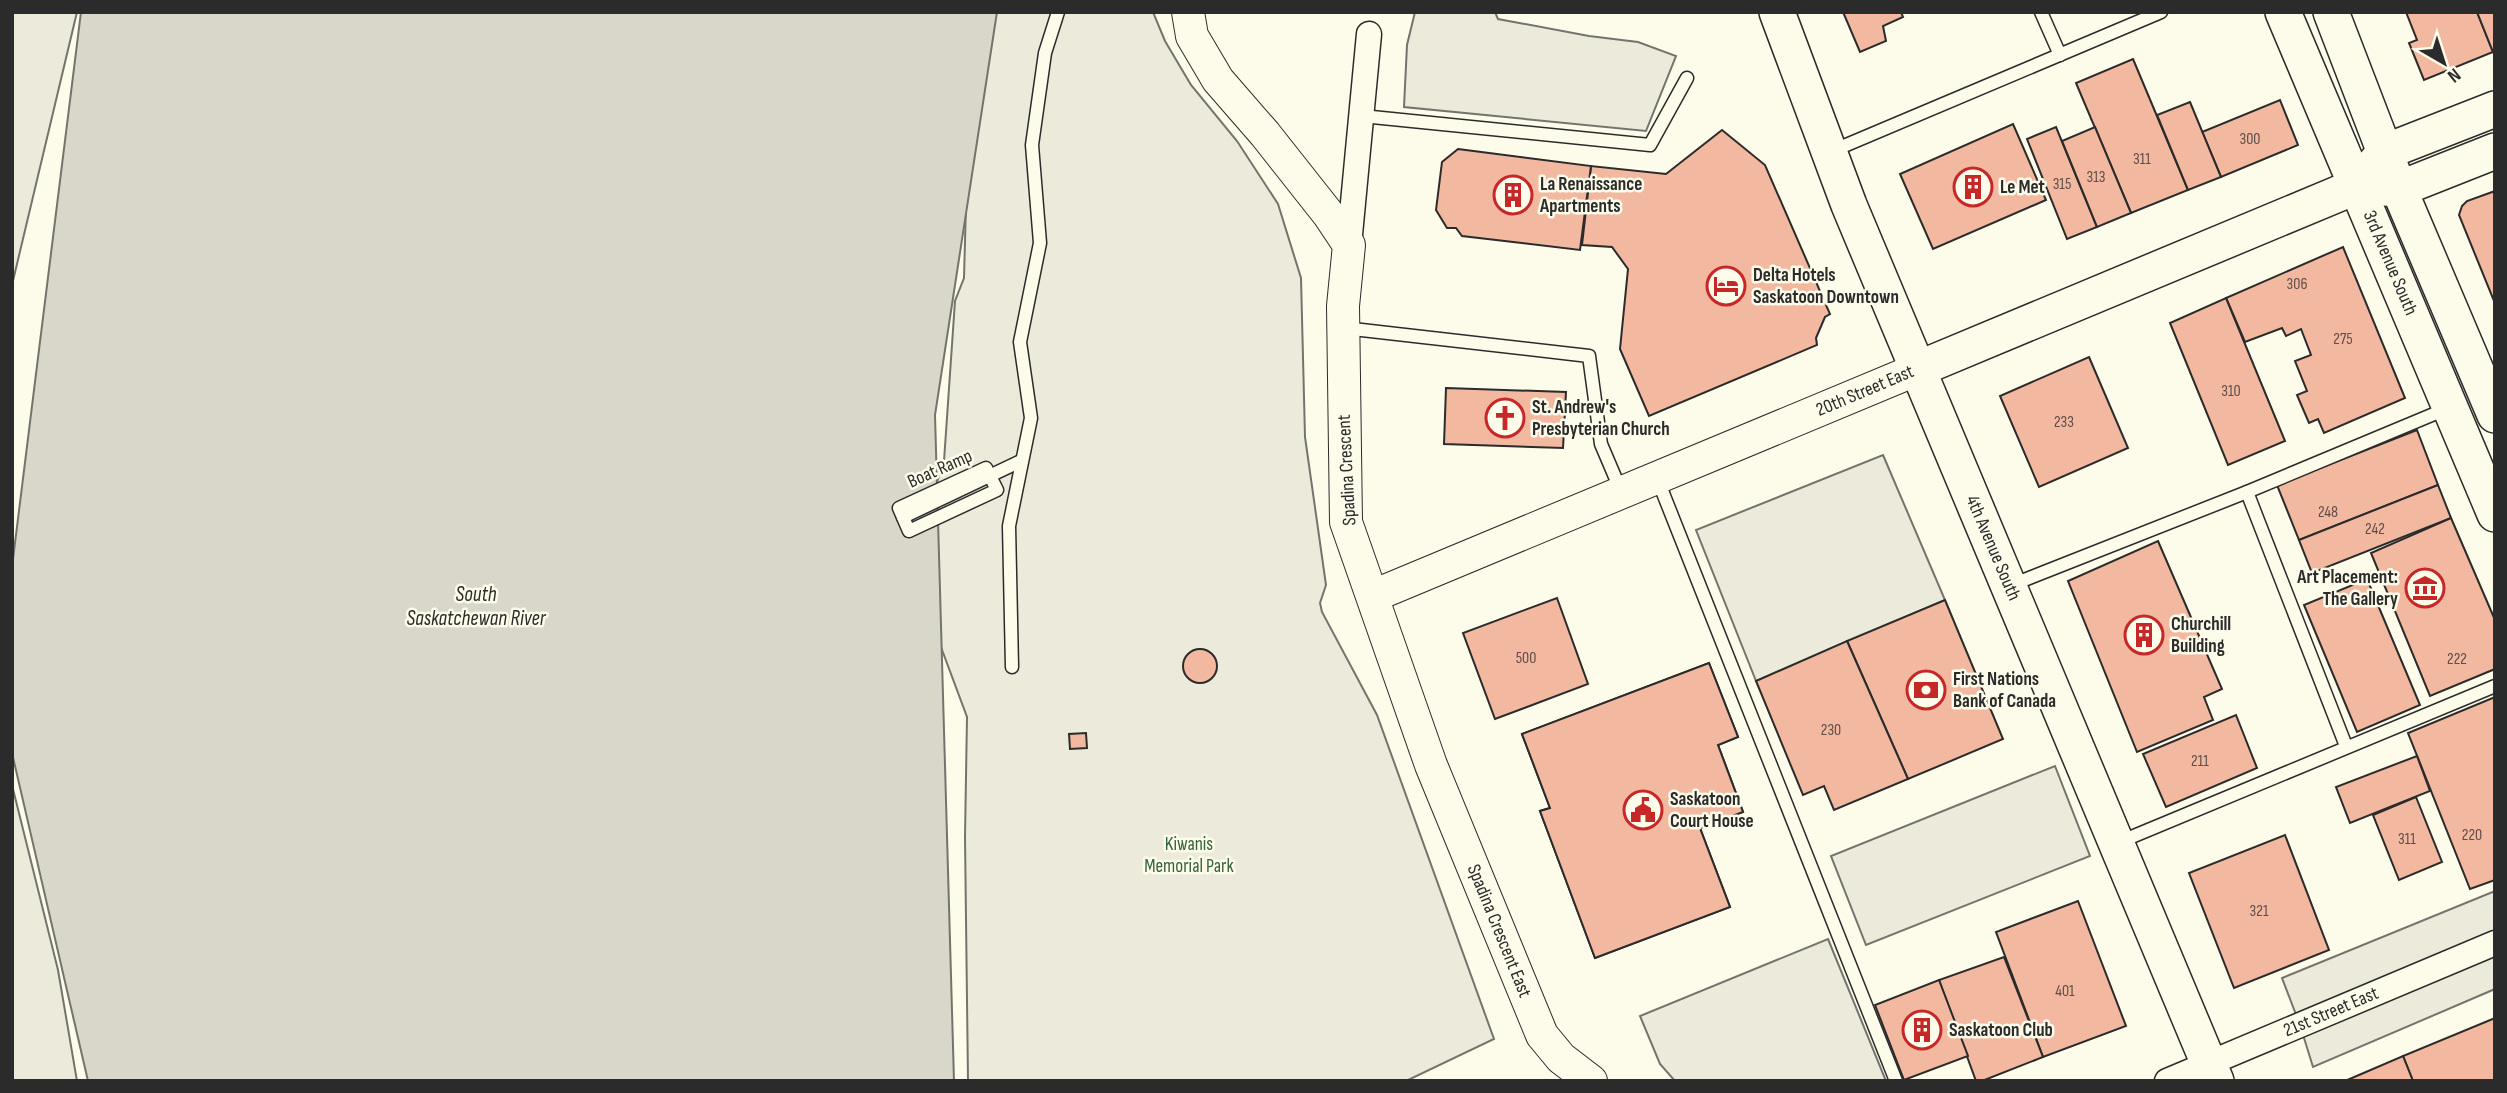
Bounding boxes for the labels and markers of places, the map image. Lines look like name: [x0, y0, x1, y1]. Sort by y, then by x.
building icon: Le Met: [1952, 166, 1994, 208]
place label: La Renaissance Apartments: [1539, 173, 1642, 218]
building icon: La Renaissance Apartments: [1492, 174, 1534, 216]
place label: Le Met: [2000, 176, 2045, 199]
place label: Delta Hotels Saskatoon Downtown: [1753, 264, 1899, 309]
hotel icon: Delta Hotels Saskatoon Downtown: [1705, 265, 1747, 307]
place label: St. Andrew's Presbyterian Church: [1532, 396, 1670, 441]
church icon: St. Andrew's Presbyterian Church: [1484, 397, 1526, 439]
place label: Art Placement: The Gallery: [2296, 566, 2398, 611]
museum icon: Art Placement: The Gallery: [2404, 567, 2446, 609]
place label: Churchill Building: [2171, 613, 2231, 658]
building icon: Churchill Building: [2123, 614, 2165, 656]
place label: First Nations Bank of Canada: [1953, 668, 2056, 713]
bank icon: First Nations Bank of Canada: [1905, 669, 1947, 711]
place label: Saskatoon Court House: [1670, 788, 1754, 833]
public building icon: Saskatoon Court House: [1622, 789, 1664, 831]
building icon: Saskatoon Club: [1901, 1009, 1943, 1051]
place label: Saskatoon Club: [1949, 1019, 2053, 1042]

